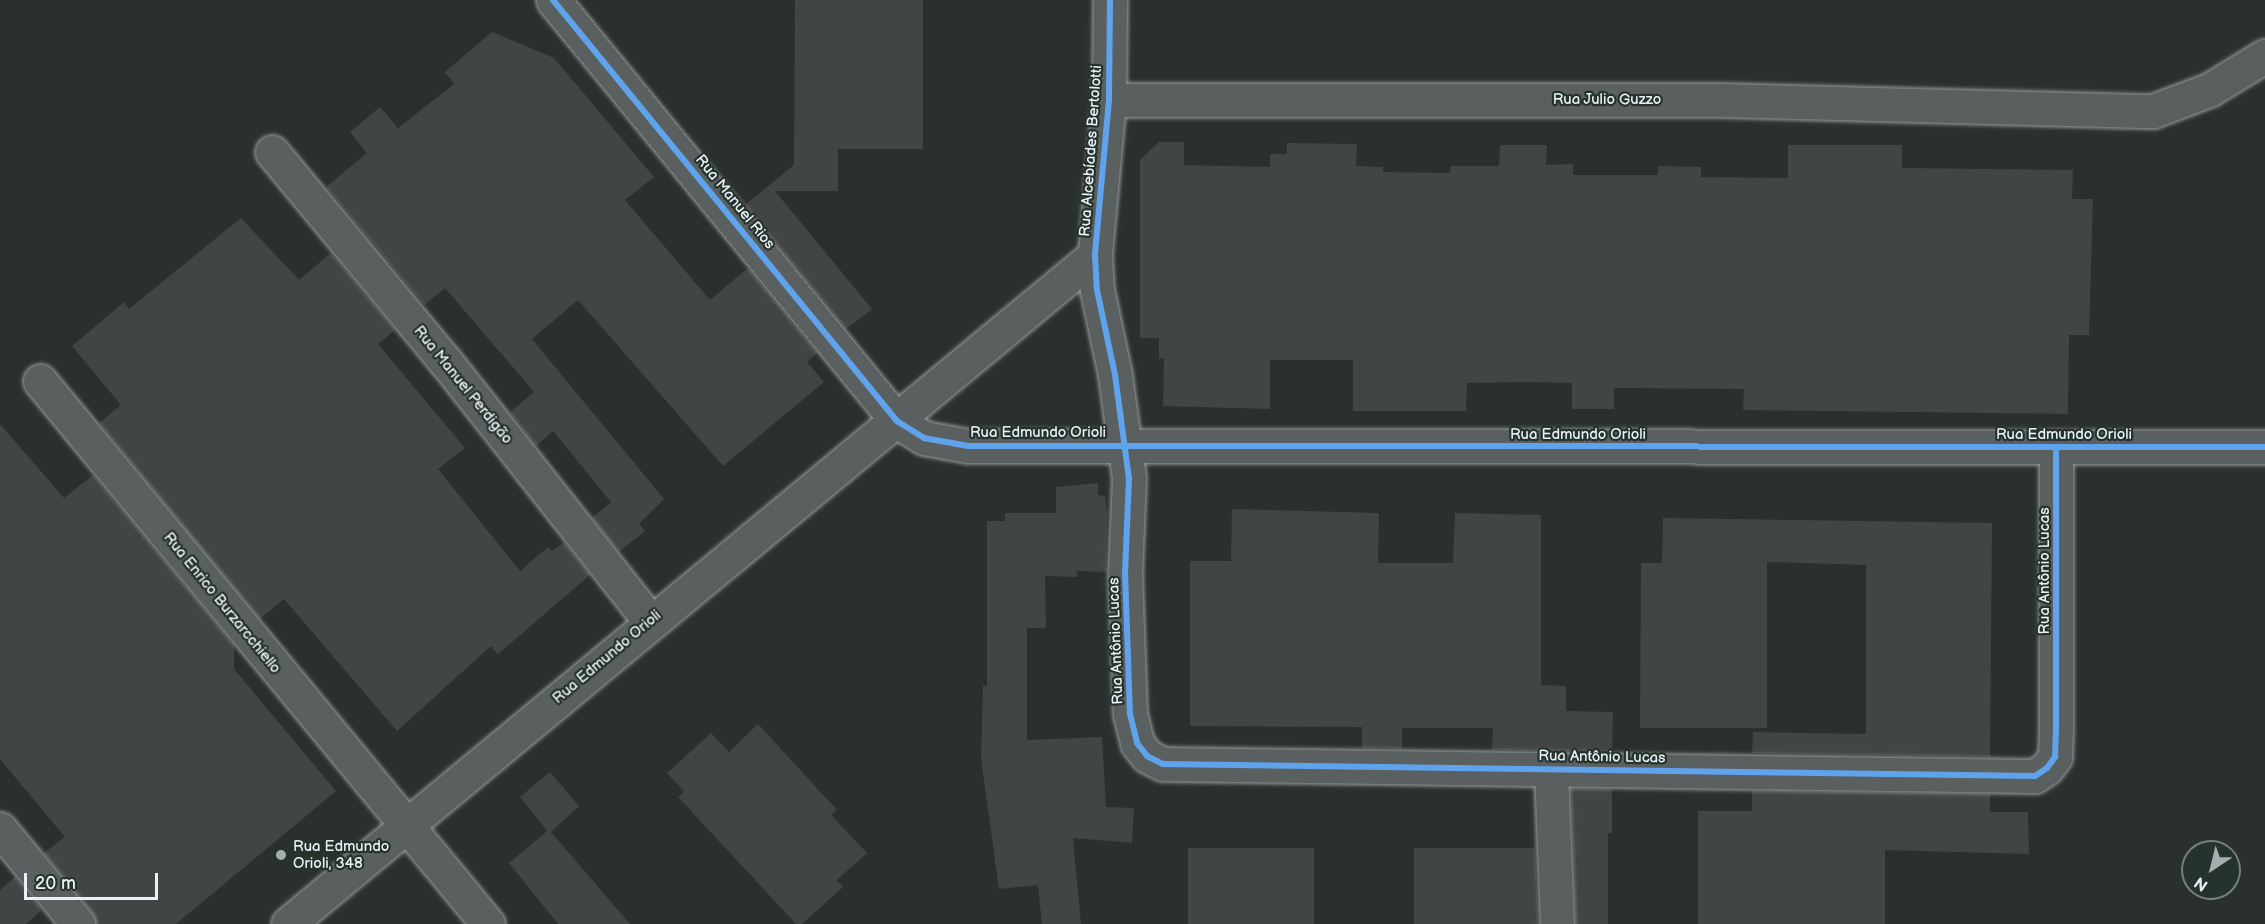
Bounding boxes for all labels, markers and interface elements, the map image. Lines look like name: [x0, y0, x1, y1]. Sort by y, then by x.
street label: Rua Alcebíades Bertolotti: [1076, 65, 1106, 237]
street label: Rua Julio Guzzo: [1552, 91, 1662, 109]
street label: Rua Manuel Rios: [691, 151, 779, 253]
street label: Rua Manuel Perdigão: [410, 322, 516, 448]
street label: Rua Edmundo Orioli: [970, 424, 1106, 442]
street label: Rua Edmundo Orioli: [1510, 426, 1646, 444]
street label: Rua Edmundo Orioli: [1996, 426, 2132, 444]
street label: Rua Antônio Lucas: [2036, 507, 2054, 635]
street label: Rua Enrico Burzarcchiello: [160, 529, 284, 677]
street label: Rua Antônio Lucas: [1105, 577, 1127, 705]
street label: Rua Edmundo Orioli: [549, 606, 665, 708]
street label: Rua Antônio Lucas: [1538, 747, 1666, 767]
place label: Rua Edmundo Orioli, 348: [293, 837, 389, 872]
north arrow: [2181, 840, 2241, 900]
marker: Rua Edmundo Orioli, 348: [274, 848, 288, 862]
scale bar: [27, 861, 160, 899]
text: N: [2191, 872, 2212, 895]
text: 20 m: [35, 873, 76, 894]

